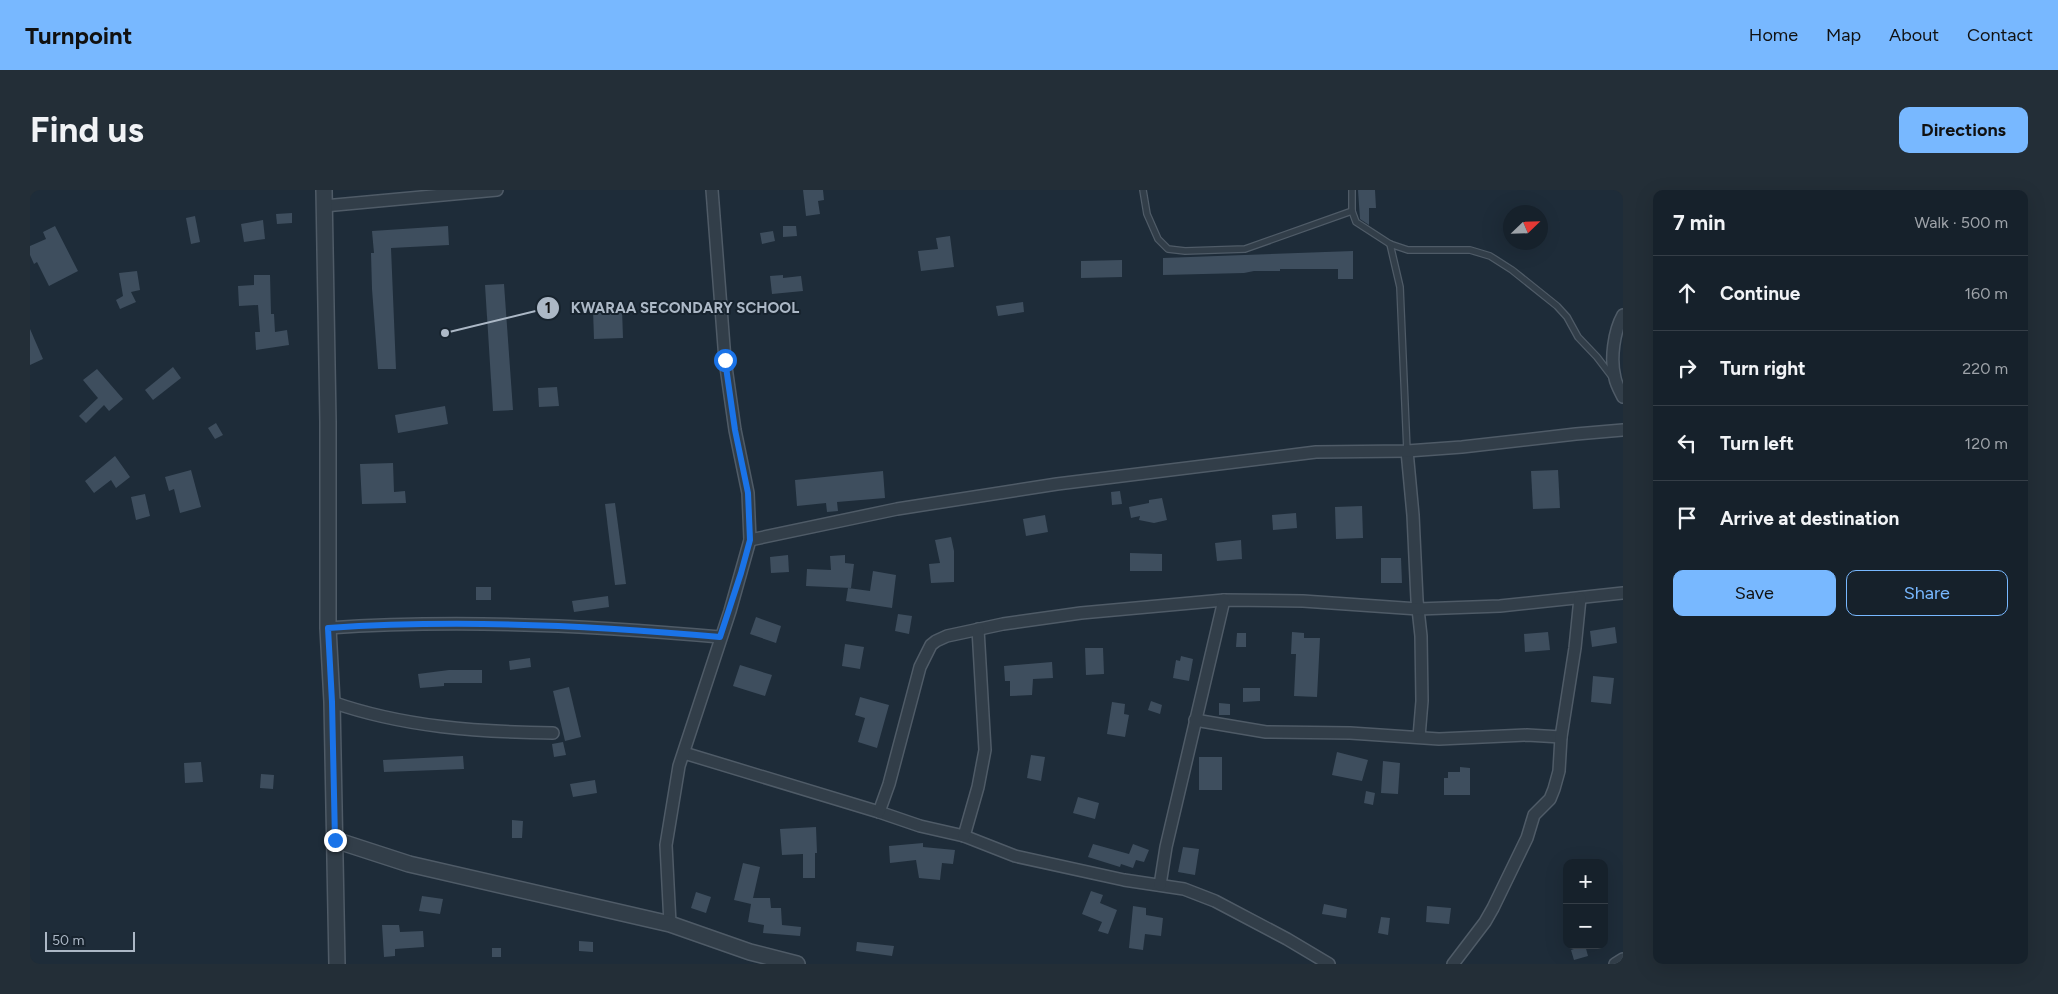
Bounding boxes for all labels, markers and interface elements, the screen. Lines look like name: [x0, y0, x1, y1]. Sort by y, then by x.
text: Turnpoint: [25, 21, 132, 50]
text: Home: [1749, 24, 1798, 46]
text: Map: [1826, 24, 1861, 46]
text: About: [1889, 24, 1939, 46]
text: Contact: [1967, 24, 2033, 46]
button: Directions: [1899, 107, 2028, 153]
text: Find us: [30, 109, 144, 151]
north arrow: [1503, 205, 1548, 250]
text: 7 min: [1673, 210, 1725, 235]
text: Walk · 500 m: [1915, 213, 2008, 232]
icon: ahead: [1673, 279, 1701, 307]
text: Continue: [1720, 282, 1800, 305]
text: 160 m: [1965, 284, 2008, 303]
callout: KWARAA SECONDARY SCHOOL: [536, 293, 809, 323]
text: 1: [545, 299, 551, 317]
text: KWARAA SECONDARY SCHOOL: [571, 299, 799, 317]
route start: [714, 349, 737, 372]
icon: right: [1673, 354, 1701, 382]
text: Turn right: [1720, 357, 1806, 380]
text: 220 m: [1962, 359, 2008, 378]
icon: left: [1673, 429, 1701, 457]
text: Turn left: [1720, 432, 1794, 455]
text: 120 m: [1965, 434, 2008, 453]
icon: arrive: [1673, 504, 1701, 532]
text: Arrive at destination: [1720, 507, 1899, 530]
button: Save: [1673, 570, 1836, 616]
button: Share: [1846, 570, 2008, 616]
route end: [324, 829, 347, 852]
map controls: [1563, 859, 1608, 949]
button: +: [1563, 859, 1608, 904]
button: −: [1563, 904, 1608, 949]
scale bar: [45, 929, 135, 952]
text: 50 m: [52, 932, 84, 949]

